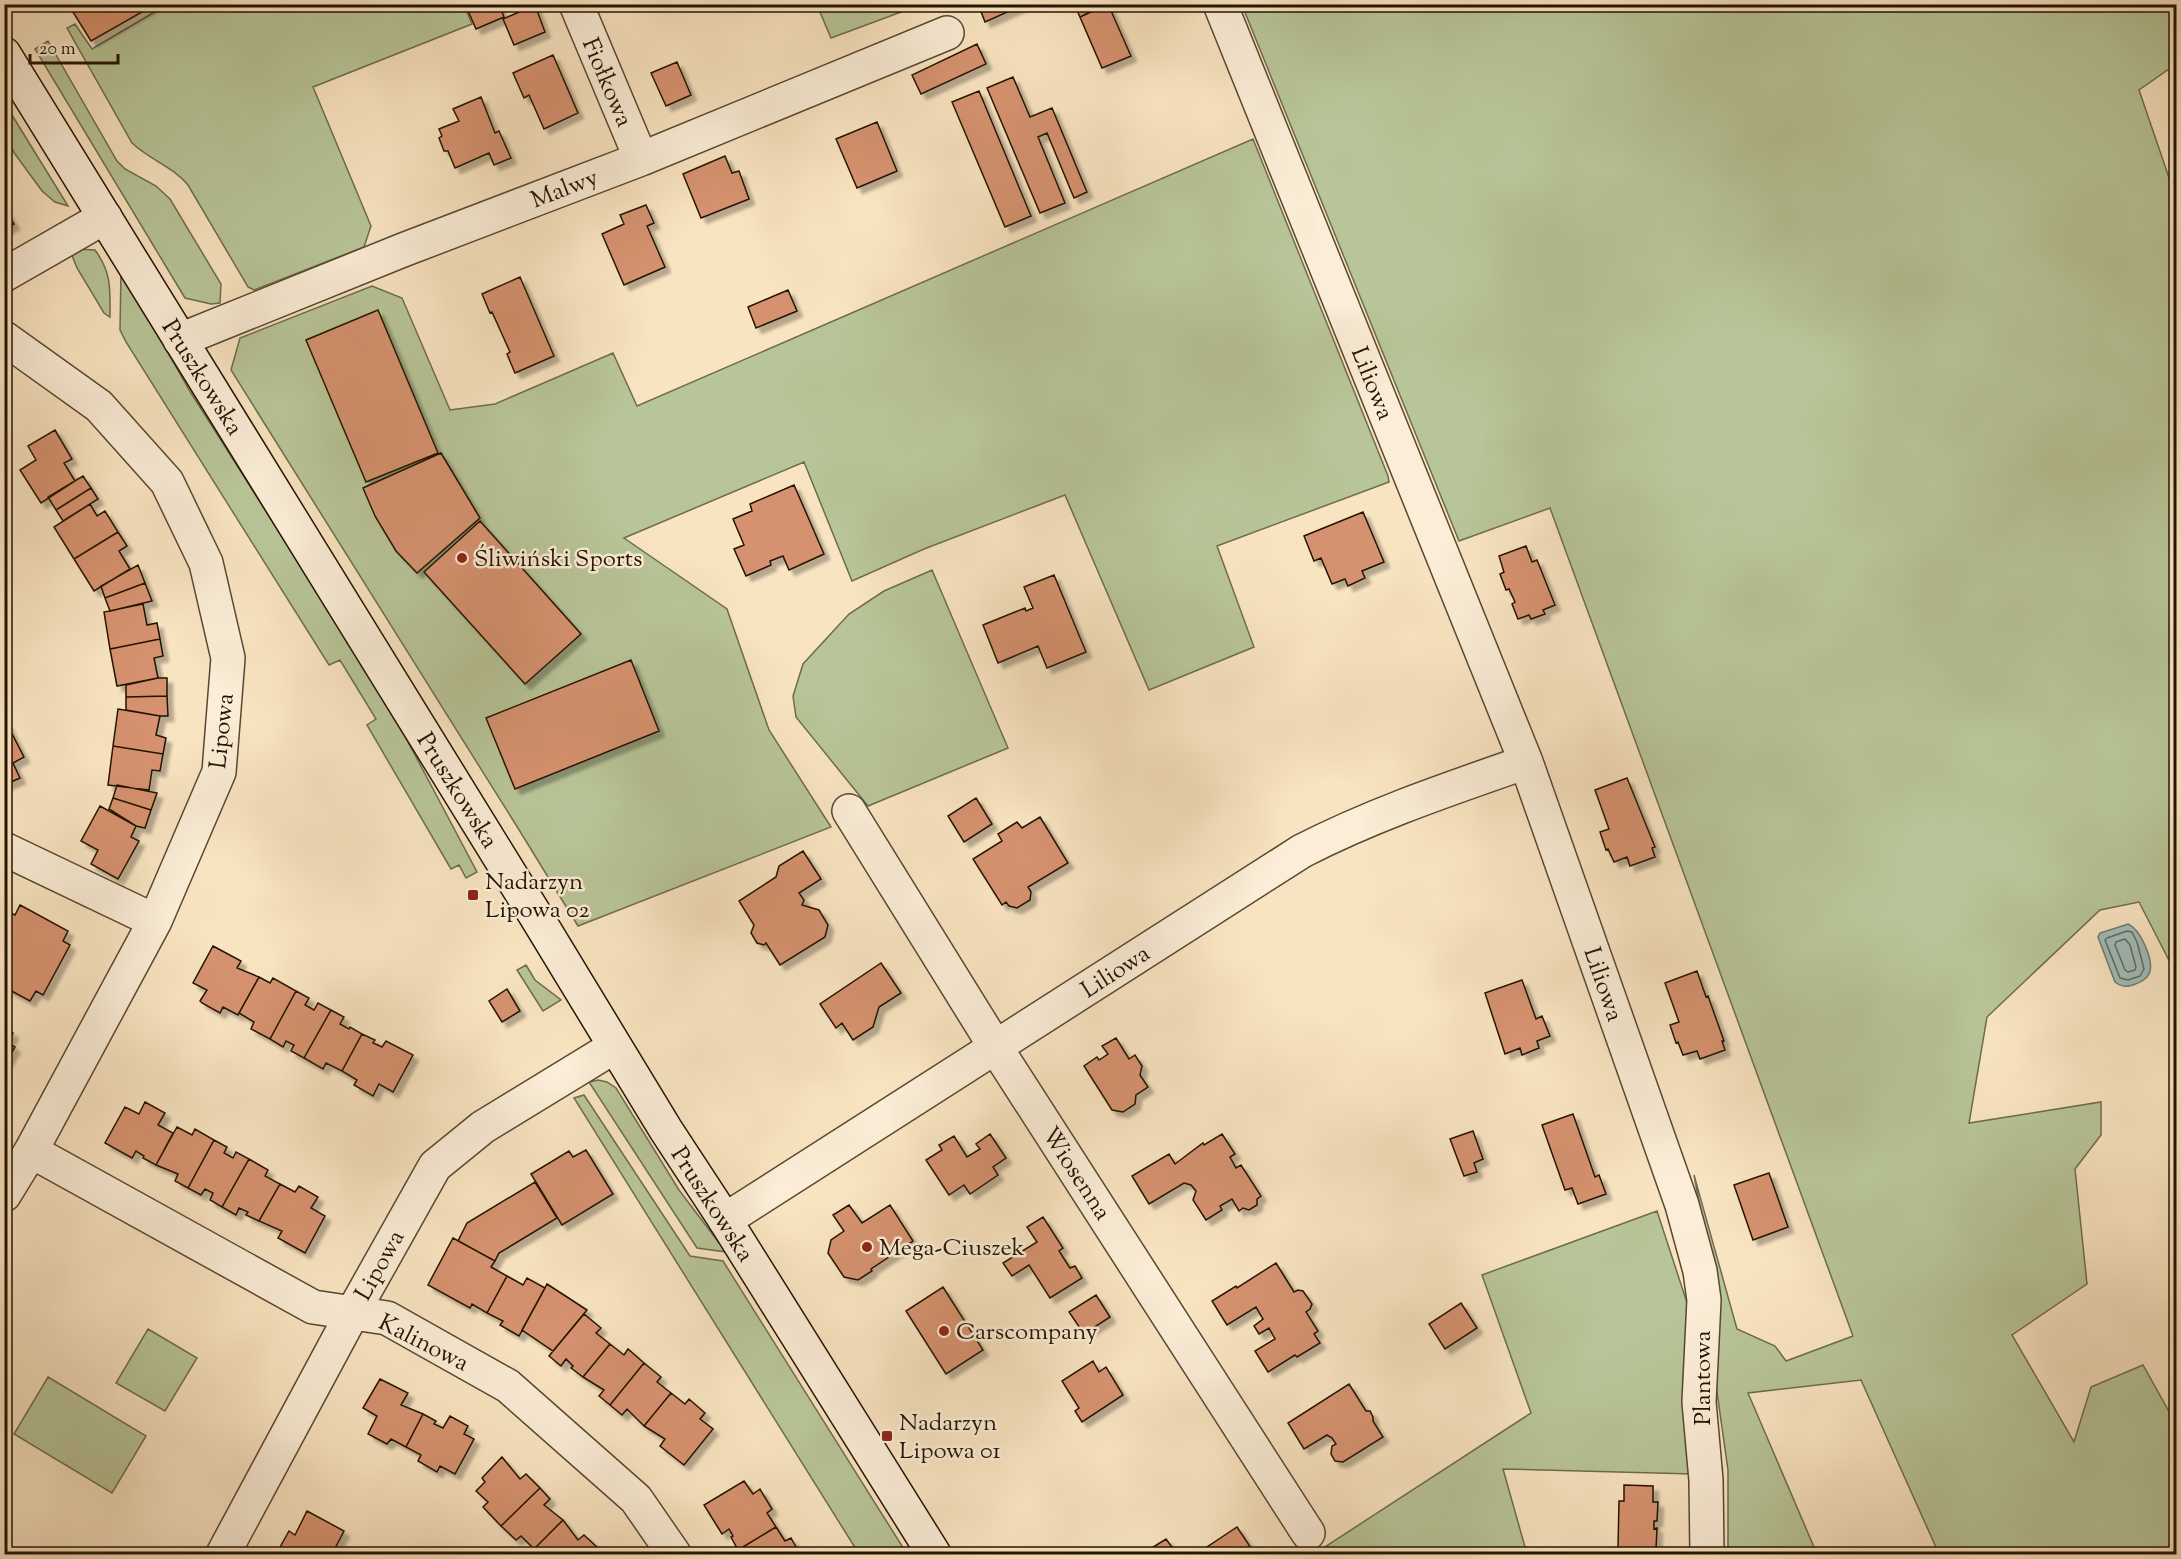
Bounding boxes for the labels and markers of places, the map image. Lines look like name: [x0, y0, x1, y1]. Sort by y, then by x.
place label: Śliwiński Sports: [474, 543, 642, 577]
marker: Śliwiński Sports: [455, 551, 469, 565]
place label: Nadarzyn Lipowa 02: [485, 866, 590, 928]
marker: Nadarzyn Lipowa 02: [466, 888, 480, 902]
place label: Mega-Ciuszek: [879, 1232, 1025, 1266]
marker: Mega-Ciuszek: [860, 1240, 874, 1254]
place label: Carscompany: [956, 1316, 1098, 1350]
marker: Carscompany: [937, 1324, 951, 1338]
place label: Nadarzyn Lipowa 01: [899, 1407, 1001, 1469]
marker: Nadarzyn Lipowa 01: [880, 1429, 894, 1443]

